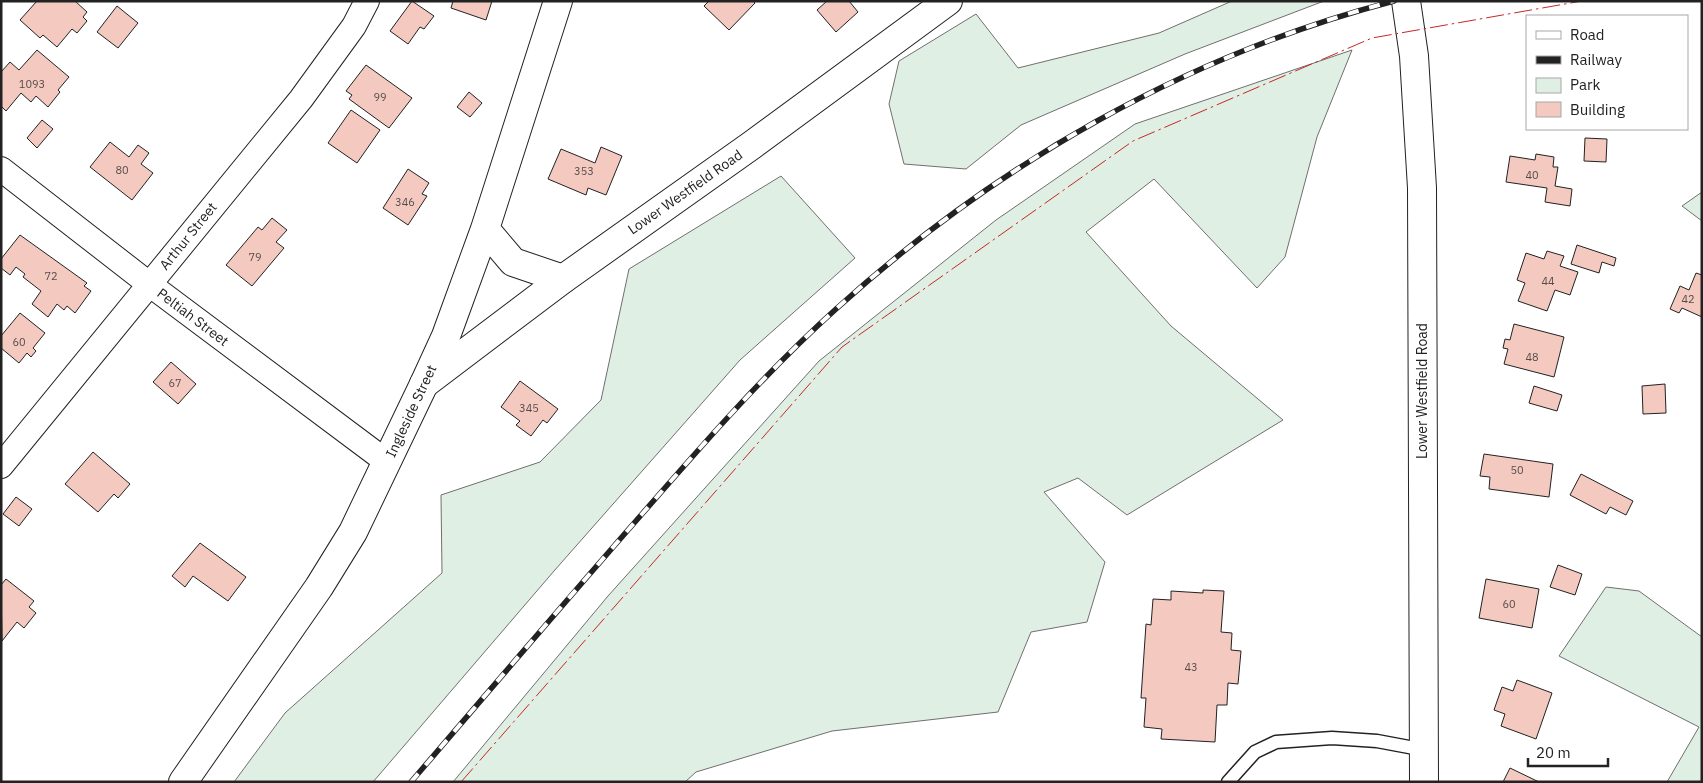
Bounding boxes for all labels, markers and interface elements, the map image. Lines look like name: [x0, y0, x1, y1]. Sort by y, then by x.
legend: [1526, 15, 1688, 130]
text: Road: [1570, 25, 1605, 44]
text: Railway: [1570, 50, 1623, 69]
text: Park: [1570, 75, 1600, 94]
house number: 1093: [19, 77, 45, 91]
house number: 99: [373, 90, 387, 104]
text: Building: [1570, 100, 1625, 119]
street label: Lower Westfield Road: [624, 146, 746, 238]
house number: 80: [115, 163, 129, 177]
house number: 353: [574, 164, 594, 178]
house number: 40: [1525, 168, 1539, 182]
house number: 346: [395, 195, 415, 209]
street label: Arthur Street: [155, 198, 221, 273]
house number: 79: [248, 250, 262, 264]
house number: 72: [44, 269, 58, 283]
house number: 44: [1541, 274, 1555, 288]
street label: Peltiah Street: [154, 284, 232, 350]
house number: 42: [1681, 292, 1695, 306]
street label: Lower Westfield Road: [1413, 323, 1431, 459]
house number: 60: [12, 335, 26, 349]
house number: 48: [1525, 350, 1539, 364]
street label: Ingleside Street: [382, 362, 440, 460]
house number: 67: [168, 376, 182, 390]
house number: 345: [519, 401, 539, 415]
house number: 50: [1510, 463, 1524, 477]
house number: 60: [1502, 597, 1516, 611]
house number: 43: [1184, 660, 1198, 674]
scale bar: [1528, 736, 1608, 768]
text: 20 m: [1536, 743, 1571, 762]

